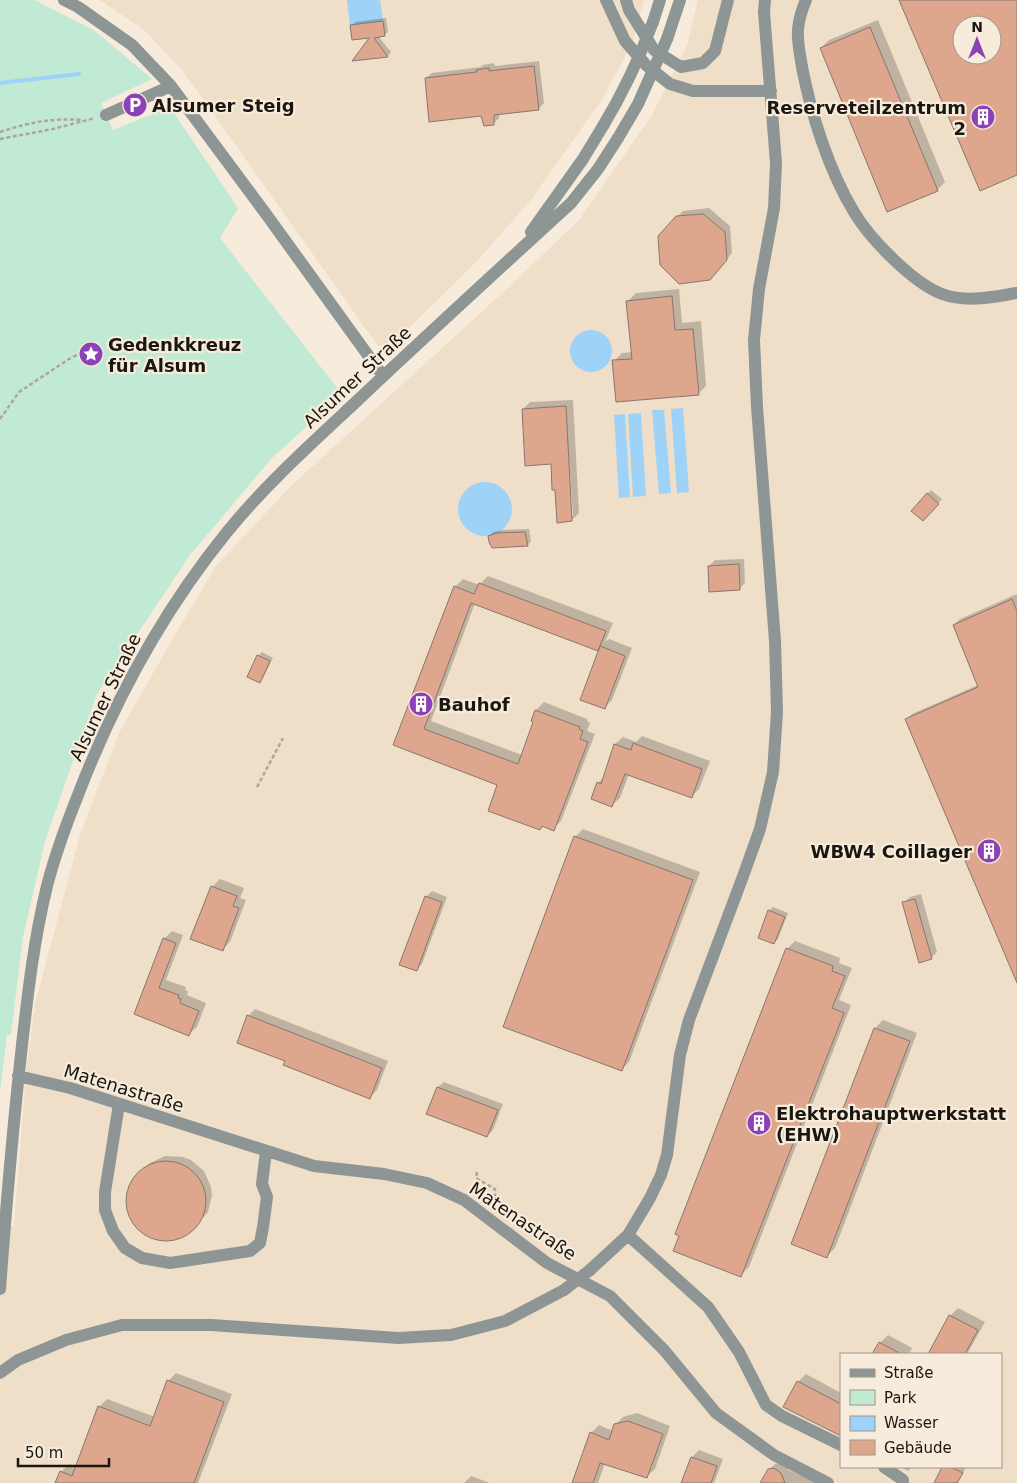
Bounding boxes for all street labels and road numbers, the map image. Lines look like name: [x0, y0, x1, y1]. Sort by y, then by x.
street label: Alsumer Straße: [299, 322, 415, 432]
street label: Alsumer Straße: [65, 630, 145, 764]
street label: Matenastraße: [61, 1060, 187, 1116]
street label: Matenastraße: [466, 1178, 580, 1264]

